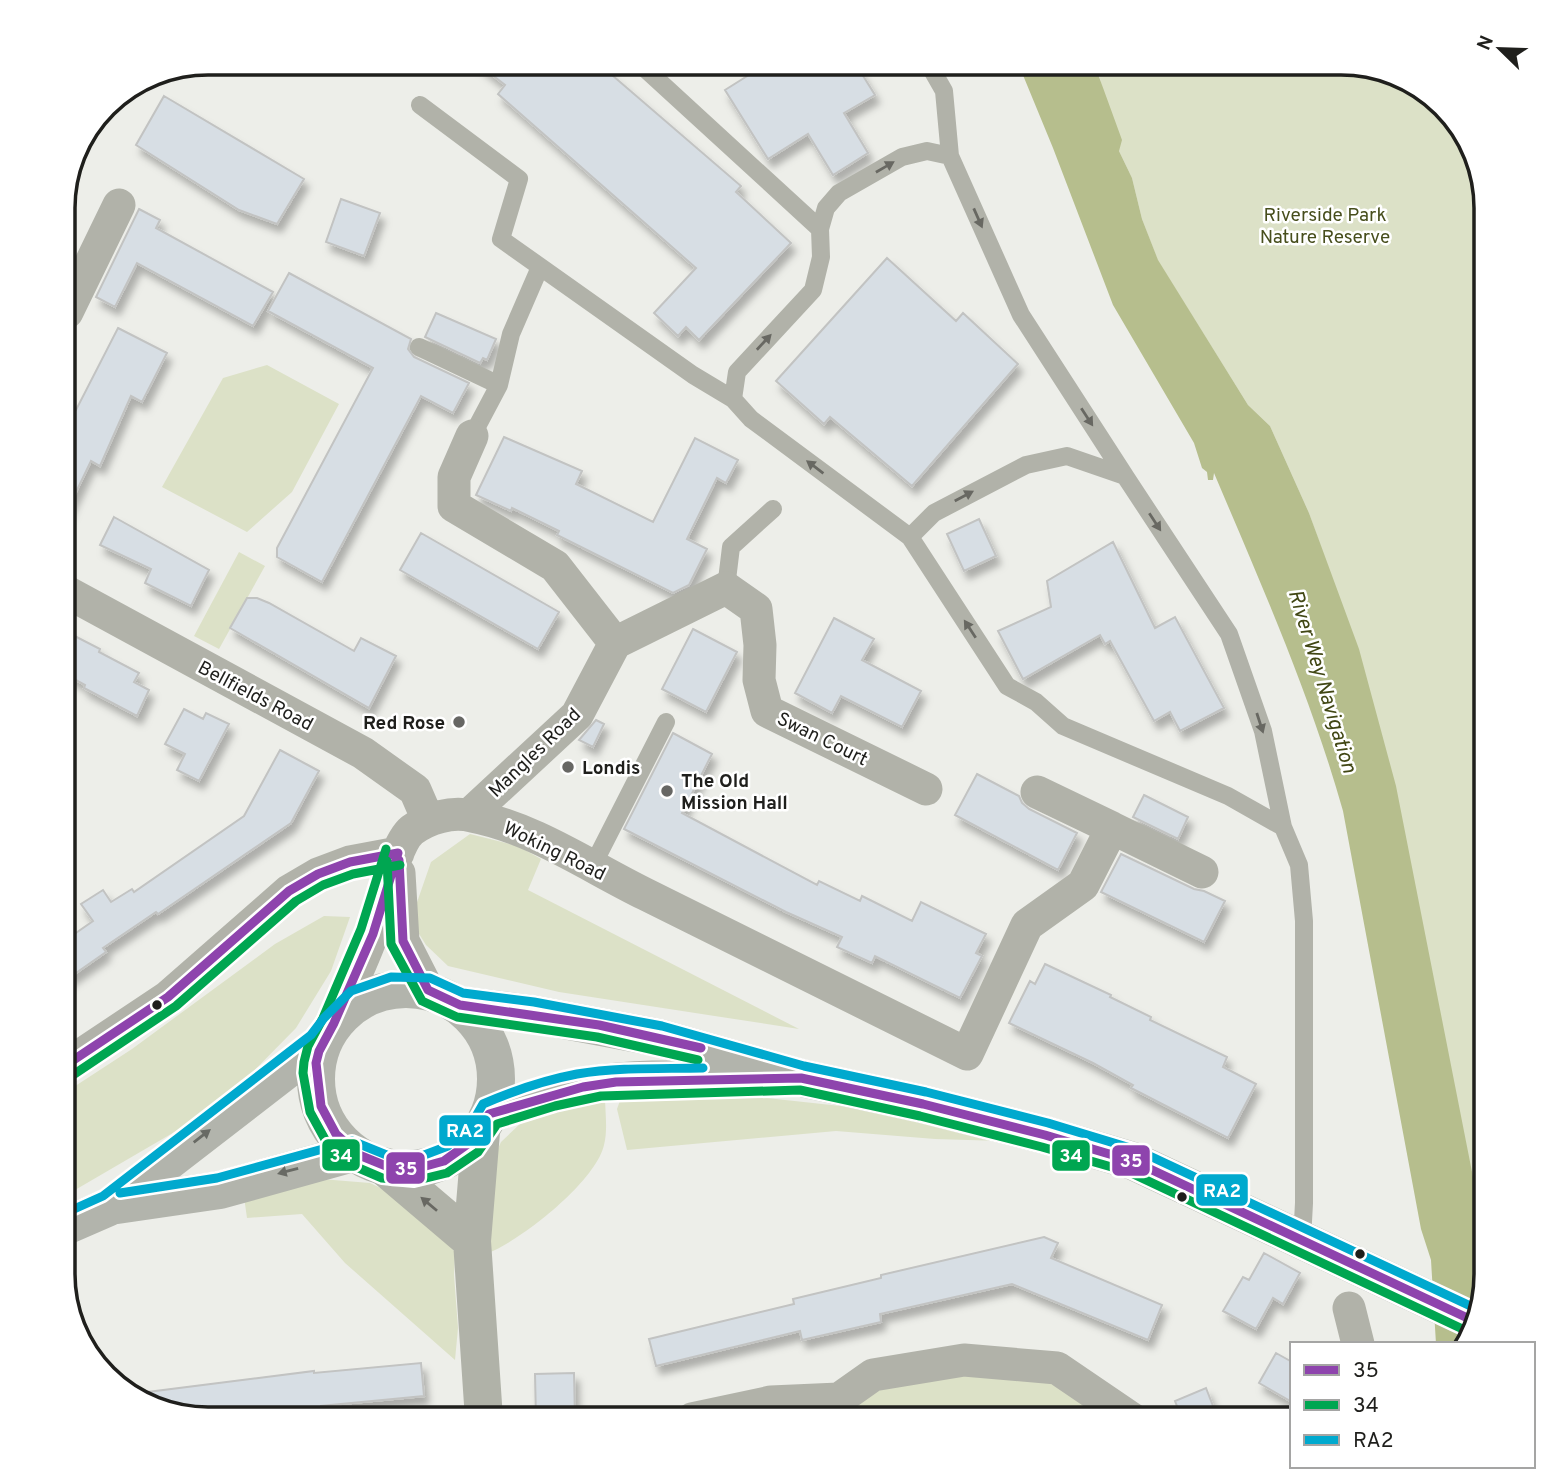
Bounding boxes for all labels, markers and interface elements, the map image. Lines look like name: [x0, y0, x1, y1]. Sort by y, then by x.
north arrow: [1465, 14, 1535, 84]
text: N: [1472, 32, 1500, 54]
one-way arrow: [875, 161, 895, 173]
park label: Riverside Park Nature Reserve: [1260, 204, 1390, 250]
one-way arrow: [972, 208, 983, 229]
one-way arrow: [756, 333, 772, 351]
one-way arrow: [1080, 407, 1093, 427]
one-way arrow: [806, 460, 824, 474]
one-way arrow: [954, 491, 974, 502]
one-way arrow: [1148, 513, 1161, 532]
water label: River Wey Navigation: [1281, 586, 1362, 777]
one-way arrow: [963, 619, 976, 638]
street label: Bellfields Road: [193, 656, 317, 737]
street label: Mangles Road: [484, 703, 587, 803]
street label: Swan Court: [773, 707, 872, 772]
place label: Red Rose: [363, 712, 445, 736]
one-way arrow: [1255, 712, 1265, 733]
marker: Red Rose: [451, 714, 467, 730]
place label: Londis: [582, 757, 640, 781]
marker: Londis: [560, 759, 576, 775]
place label: The Old Mission Hall: [681, 770, 788, 816]
marker: The Old Mission Hall: [659, 783, 675, 799]
street label: Woking Road: [499, 817, 609, 887]
unlabelled marker: [150, 998, 164, 1012]
line badge: RA2: [438, 1114, 492, 1147]
text: RA2: [446, 1120, 484, 1144]
one-way arrow: [194, 1129, 211, 1144]
line badge: 34: [321, 1138, 361, 1172]
line badge: 34: [1051, 1139, 1091, 1172]
line badge: 35: [1111, 1144, 1151, 1177]
text: 34: [329, 1145, 353, 1169]
text: 34: [1059, 1145, 1083, 1169]
text: 35: [1120, 1150, 1143, 1174]
line badge: 35: [385, 1151, 426, 1185]
text: 35: [395, 1158, 418, 1182]
one-way arrow: [277, 1167, 298, 1177]
line badge: RA2: [1195, 1173, 1249, 1207]
text: RA2: [1203, 1180, 1241, 1204]
unlabelled marker: [1175, 1190, 1189, 1204]
one-way arrow: [420, 1196, 438, 1212]
unlabelled marker: [1353, 1247, 1367, 1261]
legend: [1290, 1342, 1535, 1468]
text: 35: [1353, 1358, 1379, 1385]
text: 34: [1353, 1393, 1379, 1420]
text: RA2: [1353, 1428, 1394, 1455]

